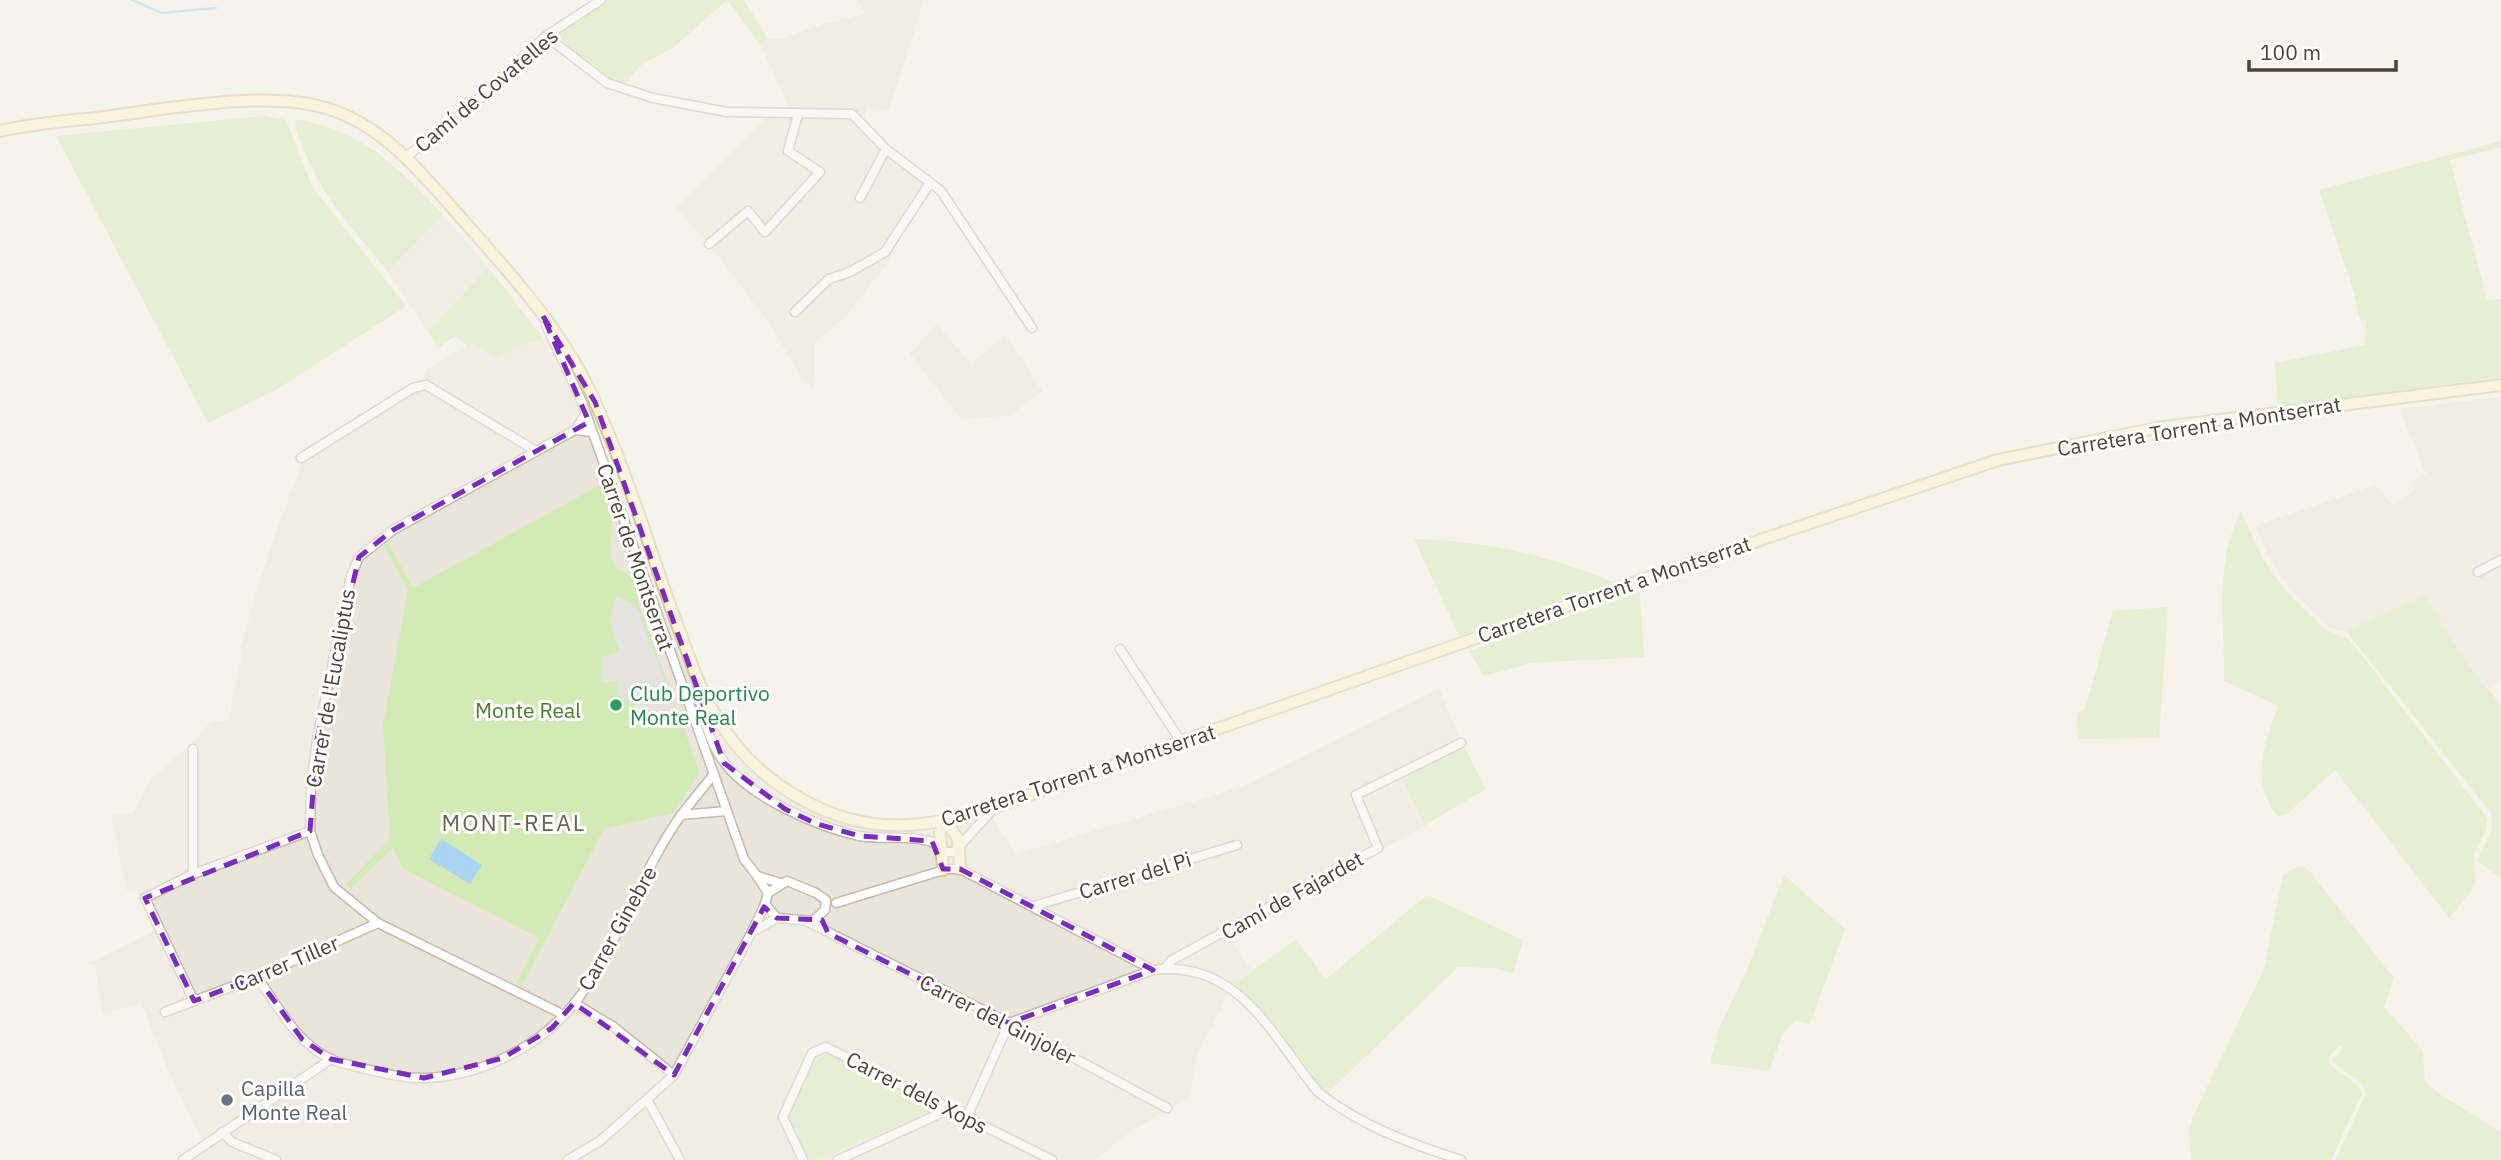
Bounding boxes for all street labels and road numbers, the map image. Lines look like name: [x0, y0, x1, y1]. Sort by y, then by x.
street label: Camí de Covatelles: [408, 22, 564, 158]
street label: Carretera Torrent a Montserrat: [2055, 390, 2343, 462]
street label: Carrer de Montserrat: [591, 460, 681, 654]
street label: Carretera Torrent a Montserrat: [1474, 529, 1754, 649]
street label: Carrer de l'Eucaliptus: [299, 586, 361, 790]
street label: Carretera Torrent a Montserrat: [937, 717, 1219, 833]
street label: Camí de Fajardet: [1216, 844, 1368, 946]
street label: Carrer del Pi: [1075, 845, 1195, 905]
street label: Carrer Ginebre: [571, 861, 663, 995]
street label: Carrer Tiller: [229, 928, 343, 998]
street label: Carrer del Ginjoler: [915, 968, 1081, 1071]
street label: Carrer dels Xops: [842, 1044, 992, 1140]

